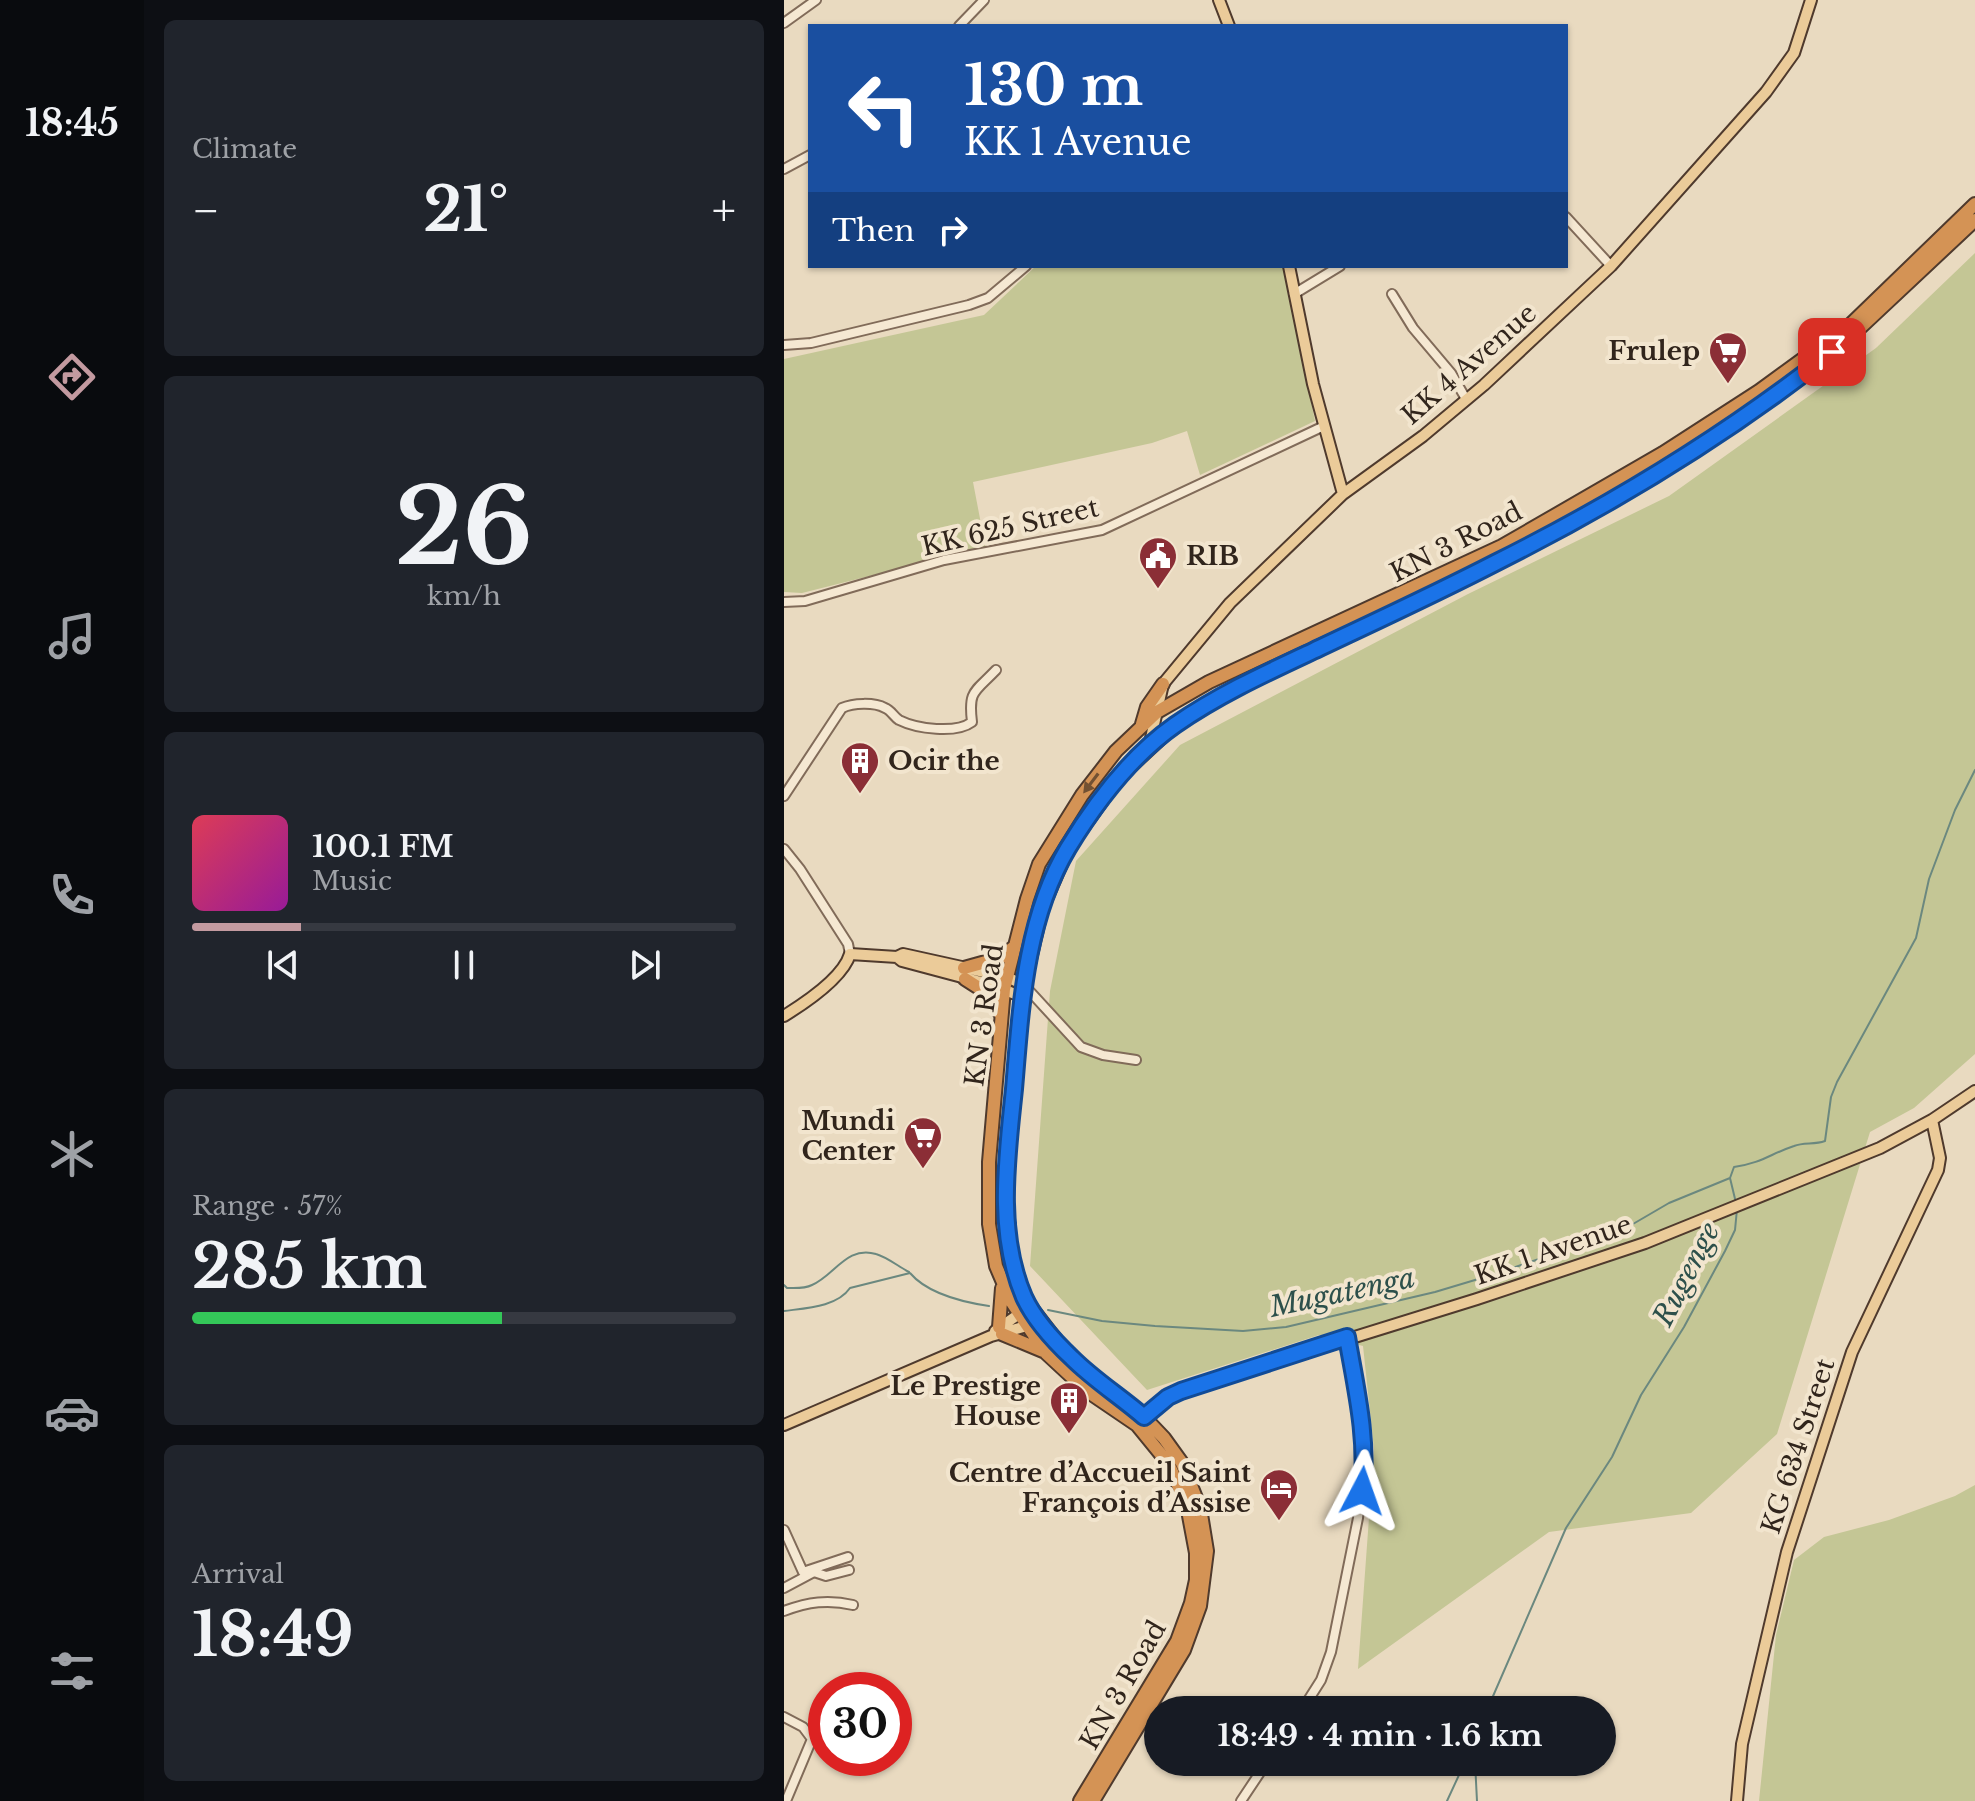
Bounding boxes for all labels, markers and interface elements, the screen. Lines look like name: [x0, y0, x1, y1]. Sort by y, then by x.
text: 130 m: [964, 51, 1143, 120]
icon: left: [832, 56, 936, 160]
text: 18:45: [25, 101, 119, 146]
text: KK 1 Avenue: [964, 120, 1192, 165]
text: Climate: [192, 133, 297, 165]
text: 21°: [423, 173, 508, 247]
text: −: [192, 183, 220, 238]
text: +: [712, 183, 736, 238]
icon: right: [931, 208, 975, 252]
text: Then: [832, 212, 915, 249]
street label: KK 4 Avenue: [1395, 297, 1543, 431]
pin: [1798, 318, 1866, 386]
supermarket icon: Frulep: [1707, 330, 1749, 385]
icon: arrive: [1810, 330, 1854, 374]
place label: Frulep: [1608, 335, 1700, 367]
icon: directions: [44, 349, 100, 405]
text: 26: [395, 463, 533, 592]
street label: KK 625 Street: [918, 491, 1102, 563]
street label: KN 3 Road: [1385, 495, 1527, 589]
public building icon: RIB: [1137, 535, 1179, 590]
place label: RIB: [1186, 540, 1239, 572]
text: km/h: [427, 580, 501, 612]
icon: music: [44, 608, 100, 664]
building icon: Ocir the: [839, 740, 881, 795]
place label: Ocir the: [888, 745, 1000, 777]
one-way arrow: [1084, 773, 1100, 793]
text: 100.1 FM: [312, 828, 454, 865]
text: Music: [312, 865, 392, 897]
icon: phone: [44, 867, 100, 923]
street label: KN 3 Road: [958, 942, 1010, 1088]
icon: previous: [261, 943, 305, 987]
icon: pause: [442, 943, 486, 987]
icon: next: [623, 943, 667, 987]
place label: Mundi Center: [801, 1105, 895, 1167]
supermarket icon: Mundi Center: [902, 1115, 944, 1170]
icon: climate: [44, 1126, 100, 1182]
text: Range · 57%: [192, 1190, 343, 1222]
street label: KK 1 Avenue: [1470, 1208, 1636, 1292]
water label: Rugenge: [1645, 1216, 1727, 1333]
text: 285 km: [192, 1230, 427, 1304]
water label: Mugatenga: [1265, 1260, 1418, 1325]
street label: KG 634 Street: [1755, 1354, 1841, 1538]
place label: Le Prestige House: [890, 1370, 1041, 1432]
building icon: Le Prestige House: [1048, 1380, 1090, 1435]
icon: car: [44, 1385, 100, 1441]
position arrow: [1320, 1449, 1404, 1533]
place label: Centre d’Accueil Saint François d’Assise: [949, 1457, 1251, 1519]
hotel icon: Centre d’Accueil Saint François d’Assise: [1258, 1467, 1300, 1522]
text: Arrival: [192, 1558, 284, 1590]
text: 18:49: [192, 1598, 354, 1672]
street label: KN 3 Road: [1073, 1615, 1173, 1755]
icon: filters: [44, 1643, 100, 1699]
speed limit sign: 30: [808, 1672, 912, 1776]
text: 18:49 · 4 min · 1.6 km: [1217, 1717, 1543, 1754]

